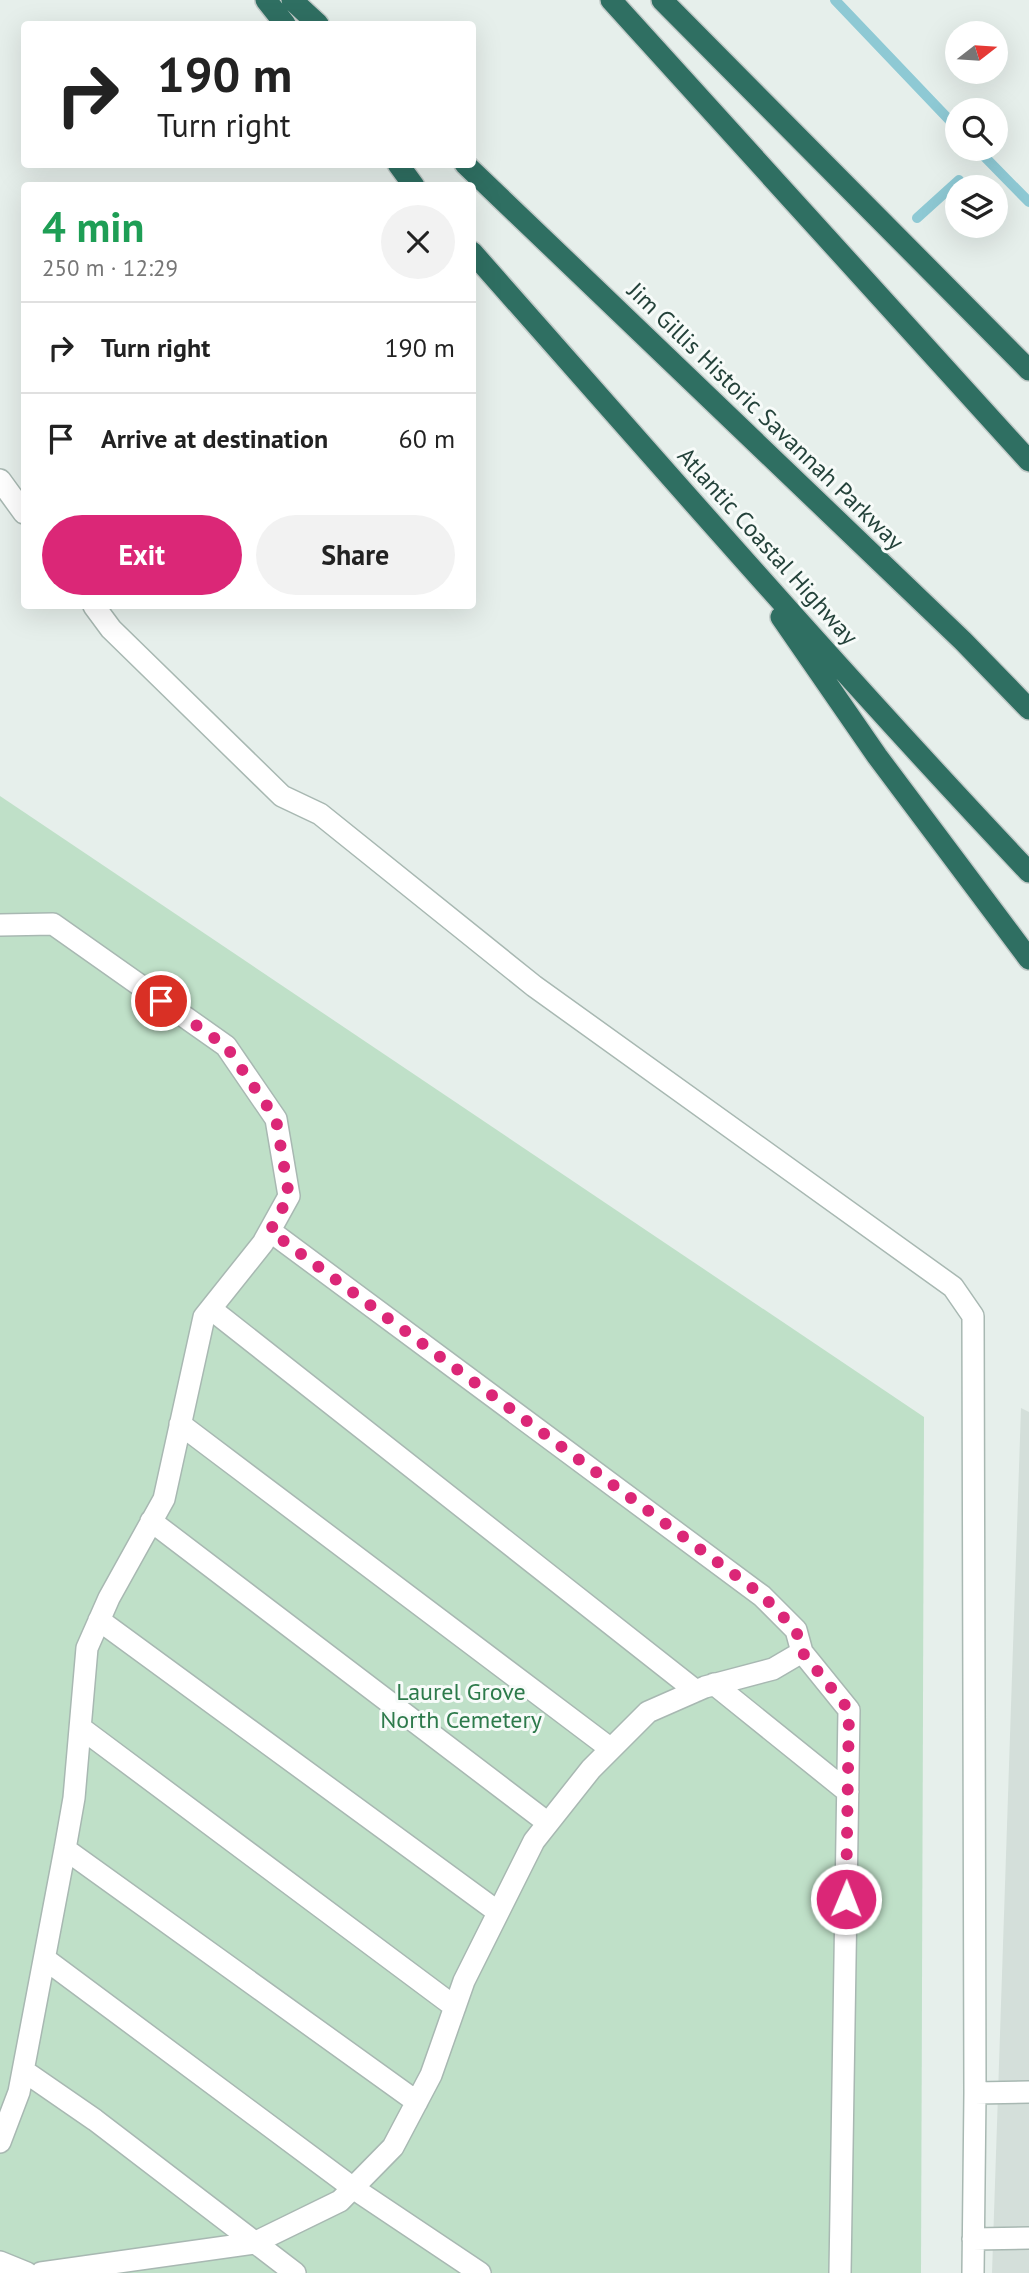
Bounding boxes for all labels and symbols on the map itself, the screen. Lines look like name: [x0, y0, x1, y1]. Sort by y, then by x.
north arrow: [945, 21, 1008, 84]
street label: Jim Gillis Historic Savannah Parkway: [620, 275, 911, 557]
street label: Atlantic Coastal Highway: [671, 441, 865, 651]
pin: [131, 971, 191, 1031]
park label: Laurel Grove North Cemetery: [380, 1676, 542, 1735]
position arrow: [809, 1862, 883, 1936]

